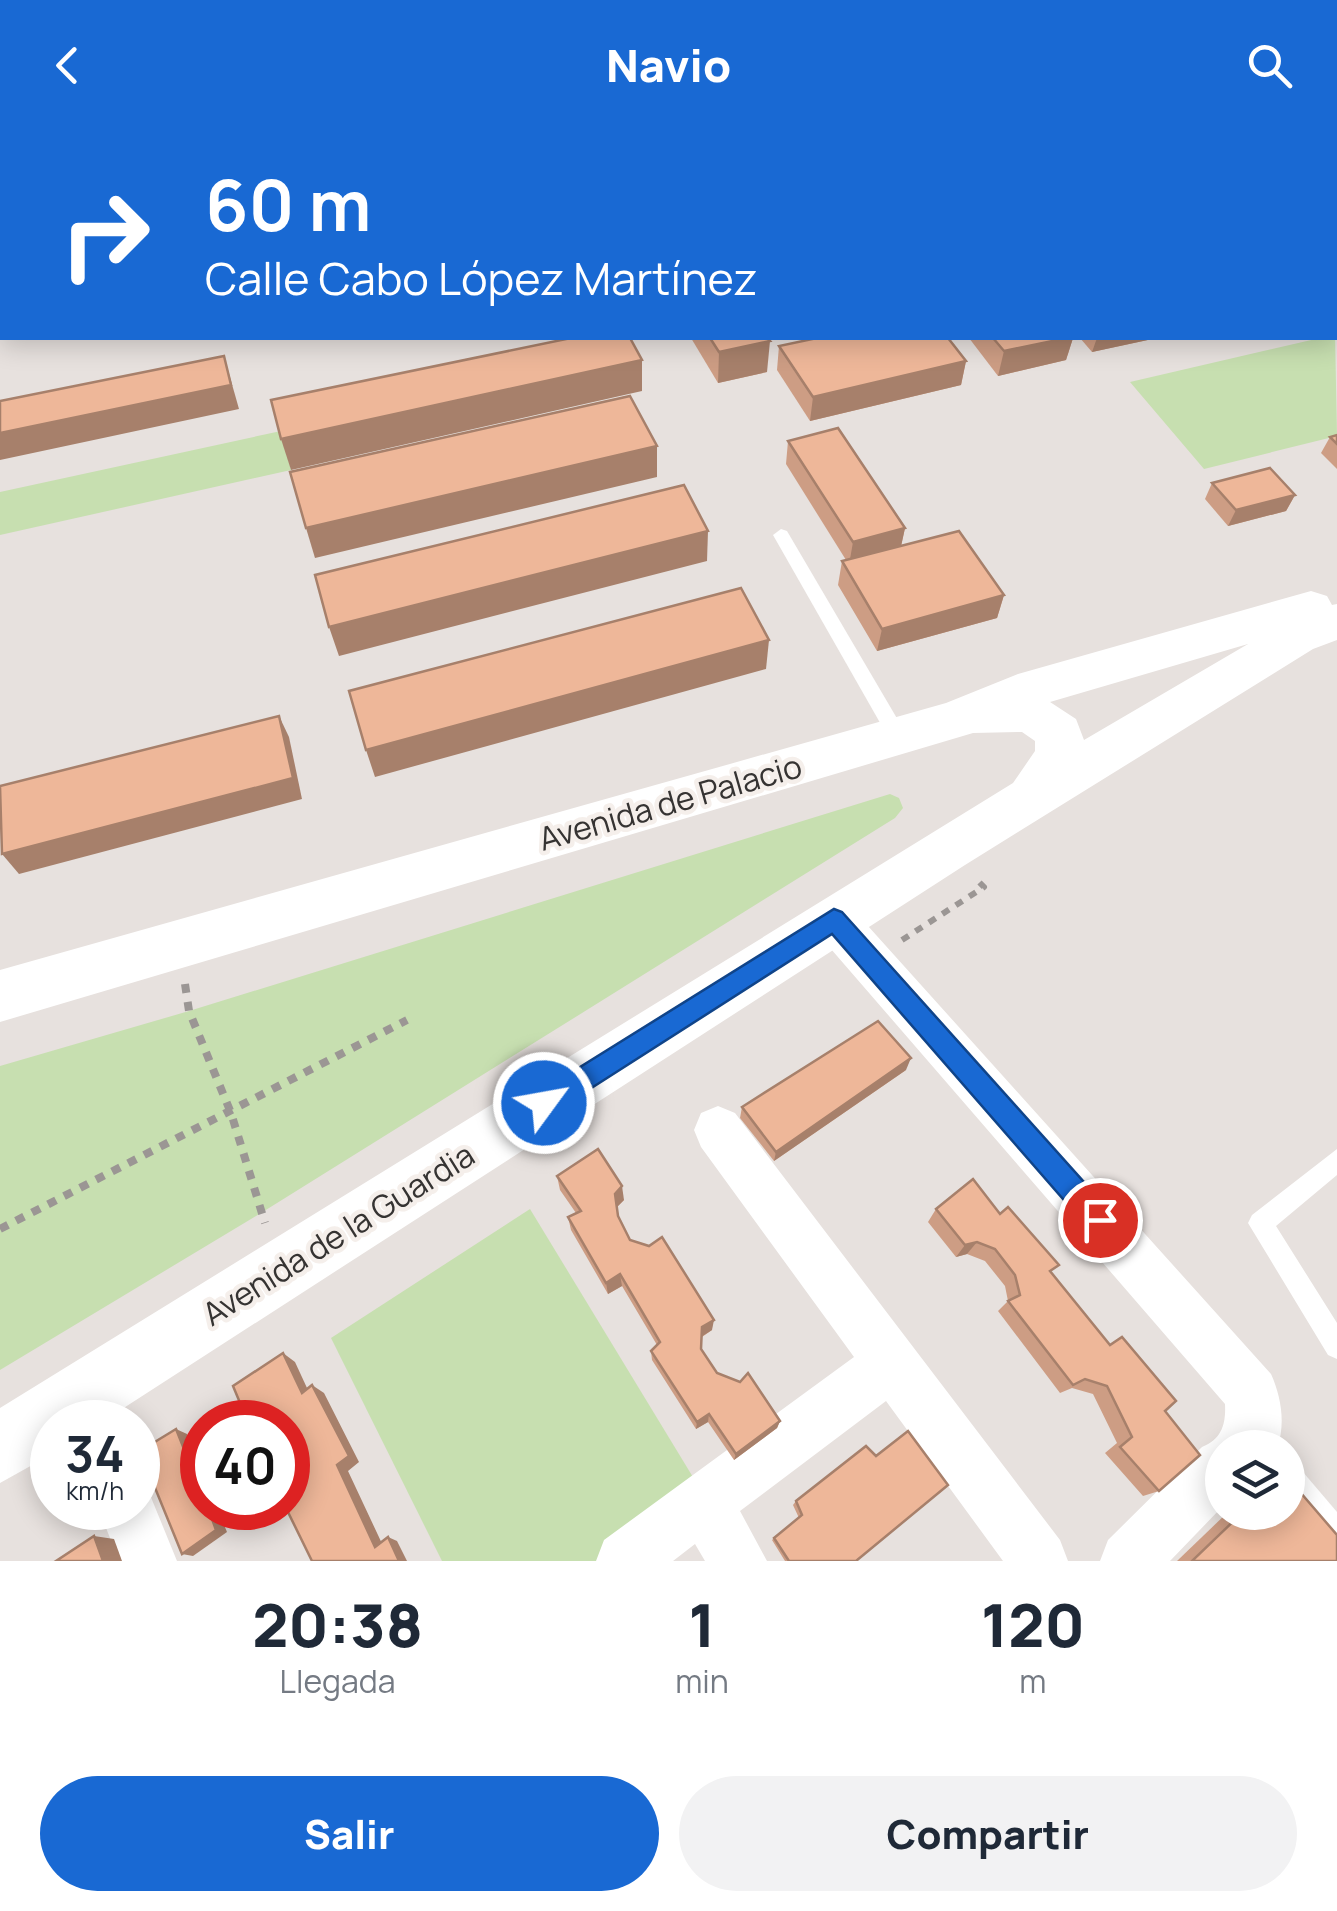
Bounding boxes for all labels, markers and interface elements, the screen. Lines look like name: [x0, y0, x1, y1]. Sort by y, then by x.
text: Navio: [606, 34, 731, 96]
icon: back: [40, 38, 95, 93]
icon: search: [1242, 38, 1297, 93]
text: 60 m: [205, 156, 372, 252]
icon: right: [40, 170, 170, 300]
text: Calle Cabo López Martínez: [205, 247, 758, 309]
street label: Avenida de Palacio: [533, 743, 807, 861]
position arrow: [492, 1051, 596, 1155]
street label: Avenida de la Guardia: [194, 1132, 482, 1336]
pin: [1058, 1178, 1143, 1263]
icon: arrive: [1073, 1193, 1128, 1248]
speed limit sign: 40: [180, 1400, 310, 1530]
text: 34: [65, 1419, 125, 1487]
map controls: [1205, 1430, 1305, 1530]
button: layers: [1205, 1430, 1305, 1530]
text: km/h: [66, 1473, 124, 1508]
text: 20:38: [252, 1583, 423, 1665]
text: 1: [688, 1583, 716, 1665]
text: 120: [981, 1583, 1085, 1665]
text: Llegada: [280, 1659, 396, 1703]
text: min: [675, 1659, 729, 1703]
text: m: [1019, 1659, 1046, 1703]
button: Salir: [40, 1776, 659, 1891]
button: Compartir: [679, 1776, 1297, 1891]

